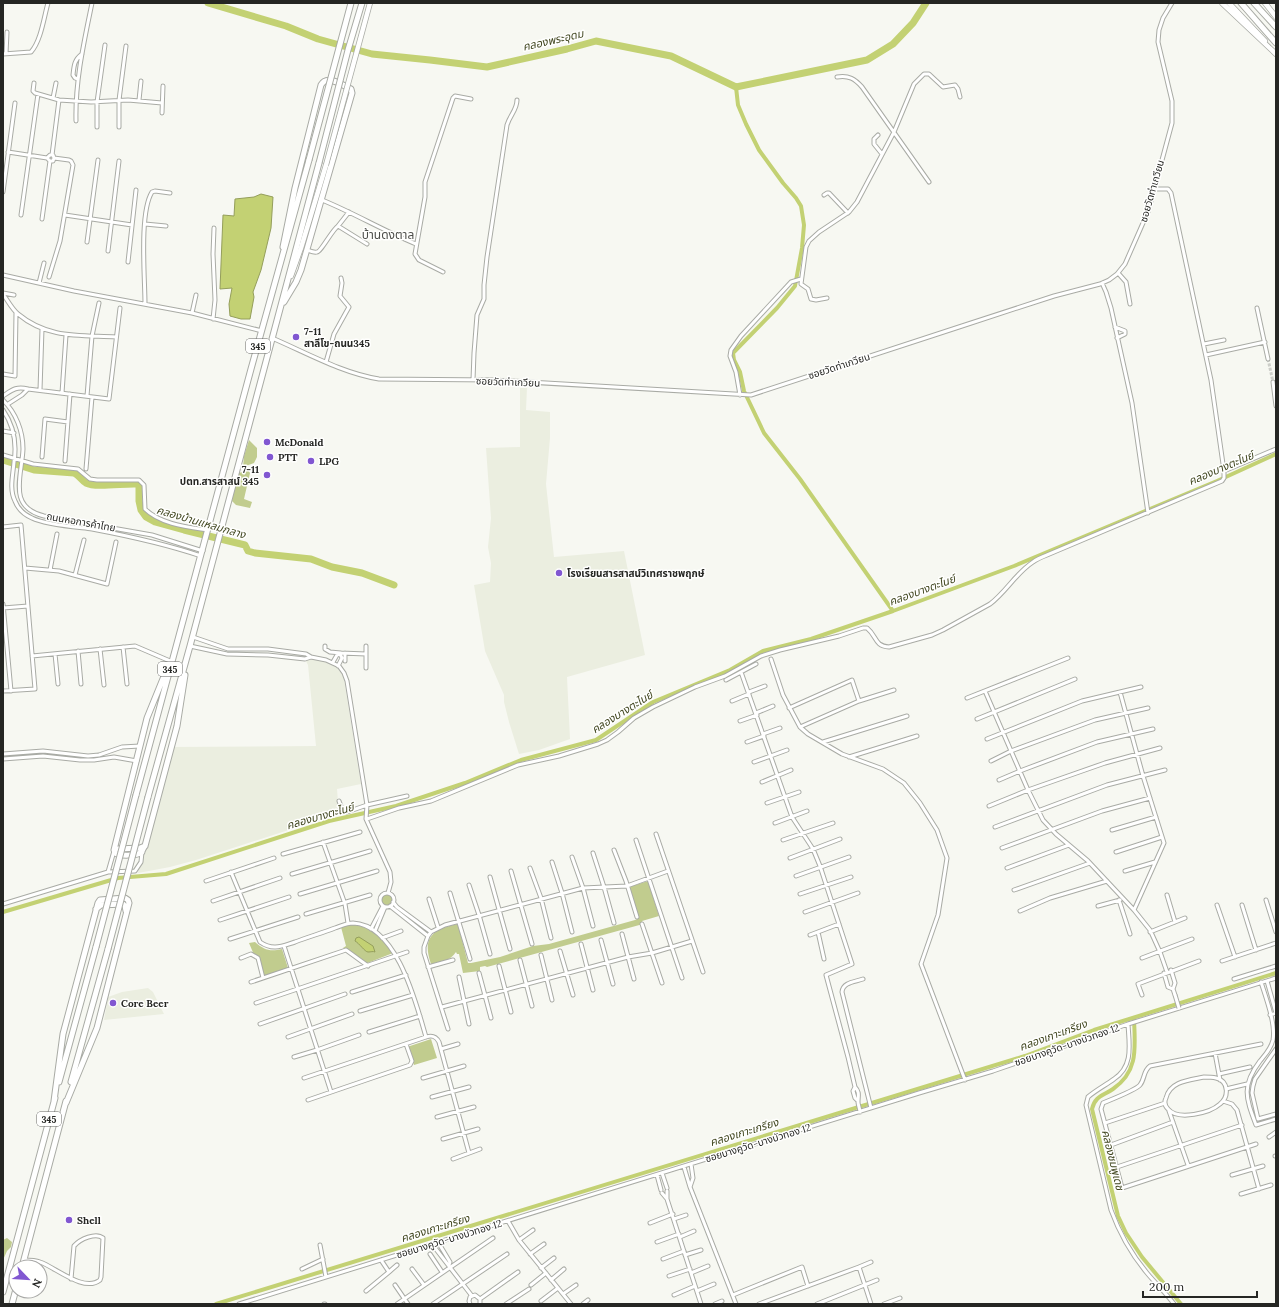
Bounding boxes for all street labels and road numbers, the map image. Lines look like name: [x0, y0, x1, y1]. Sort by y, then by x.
street label: ซอยวัดท่าเกวียน: [1137, 158, 1167, 224]
road number: 345: [246, 339, 270, 353]
street label: ซอยวัดท่าเกวียน: [806, 350, 872, 382]
street label: ซอยวัดท่าเกวียน: [476, 374, 540, 390]
street label: ถนนหอการค้าไทย: [45, 510, 117, 534]
road number: 345: [158, 662, 182, 676]
street label: ซอยบางคูวัด-บางบัวทอง 12: [1013, 1021, 1121, 1069]
road number: 345: [37, 1112, 61, 1126]
street label: ซอยบางคูวัด-บางบัวทอง 12: [703, 1121, 813, 1165]
street label: ซอยบางคูวัด-บางบัวทอง 12: [394, 1217, 504, 1261]

